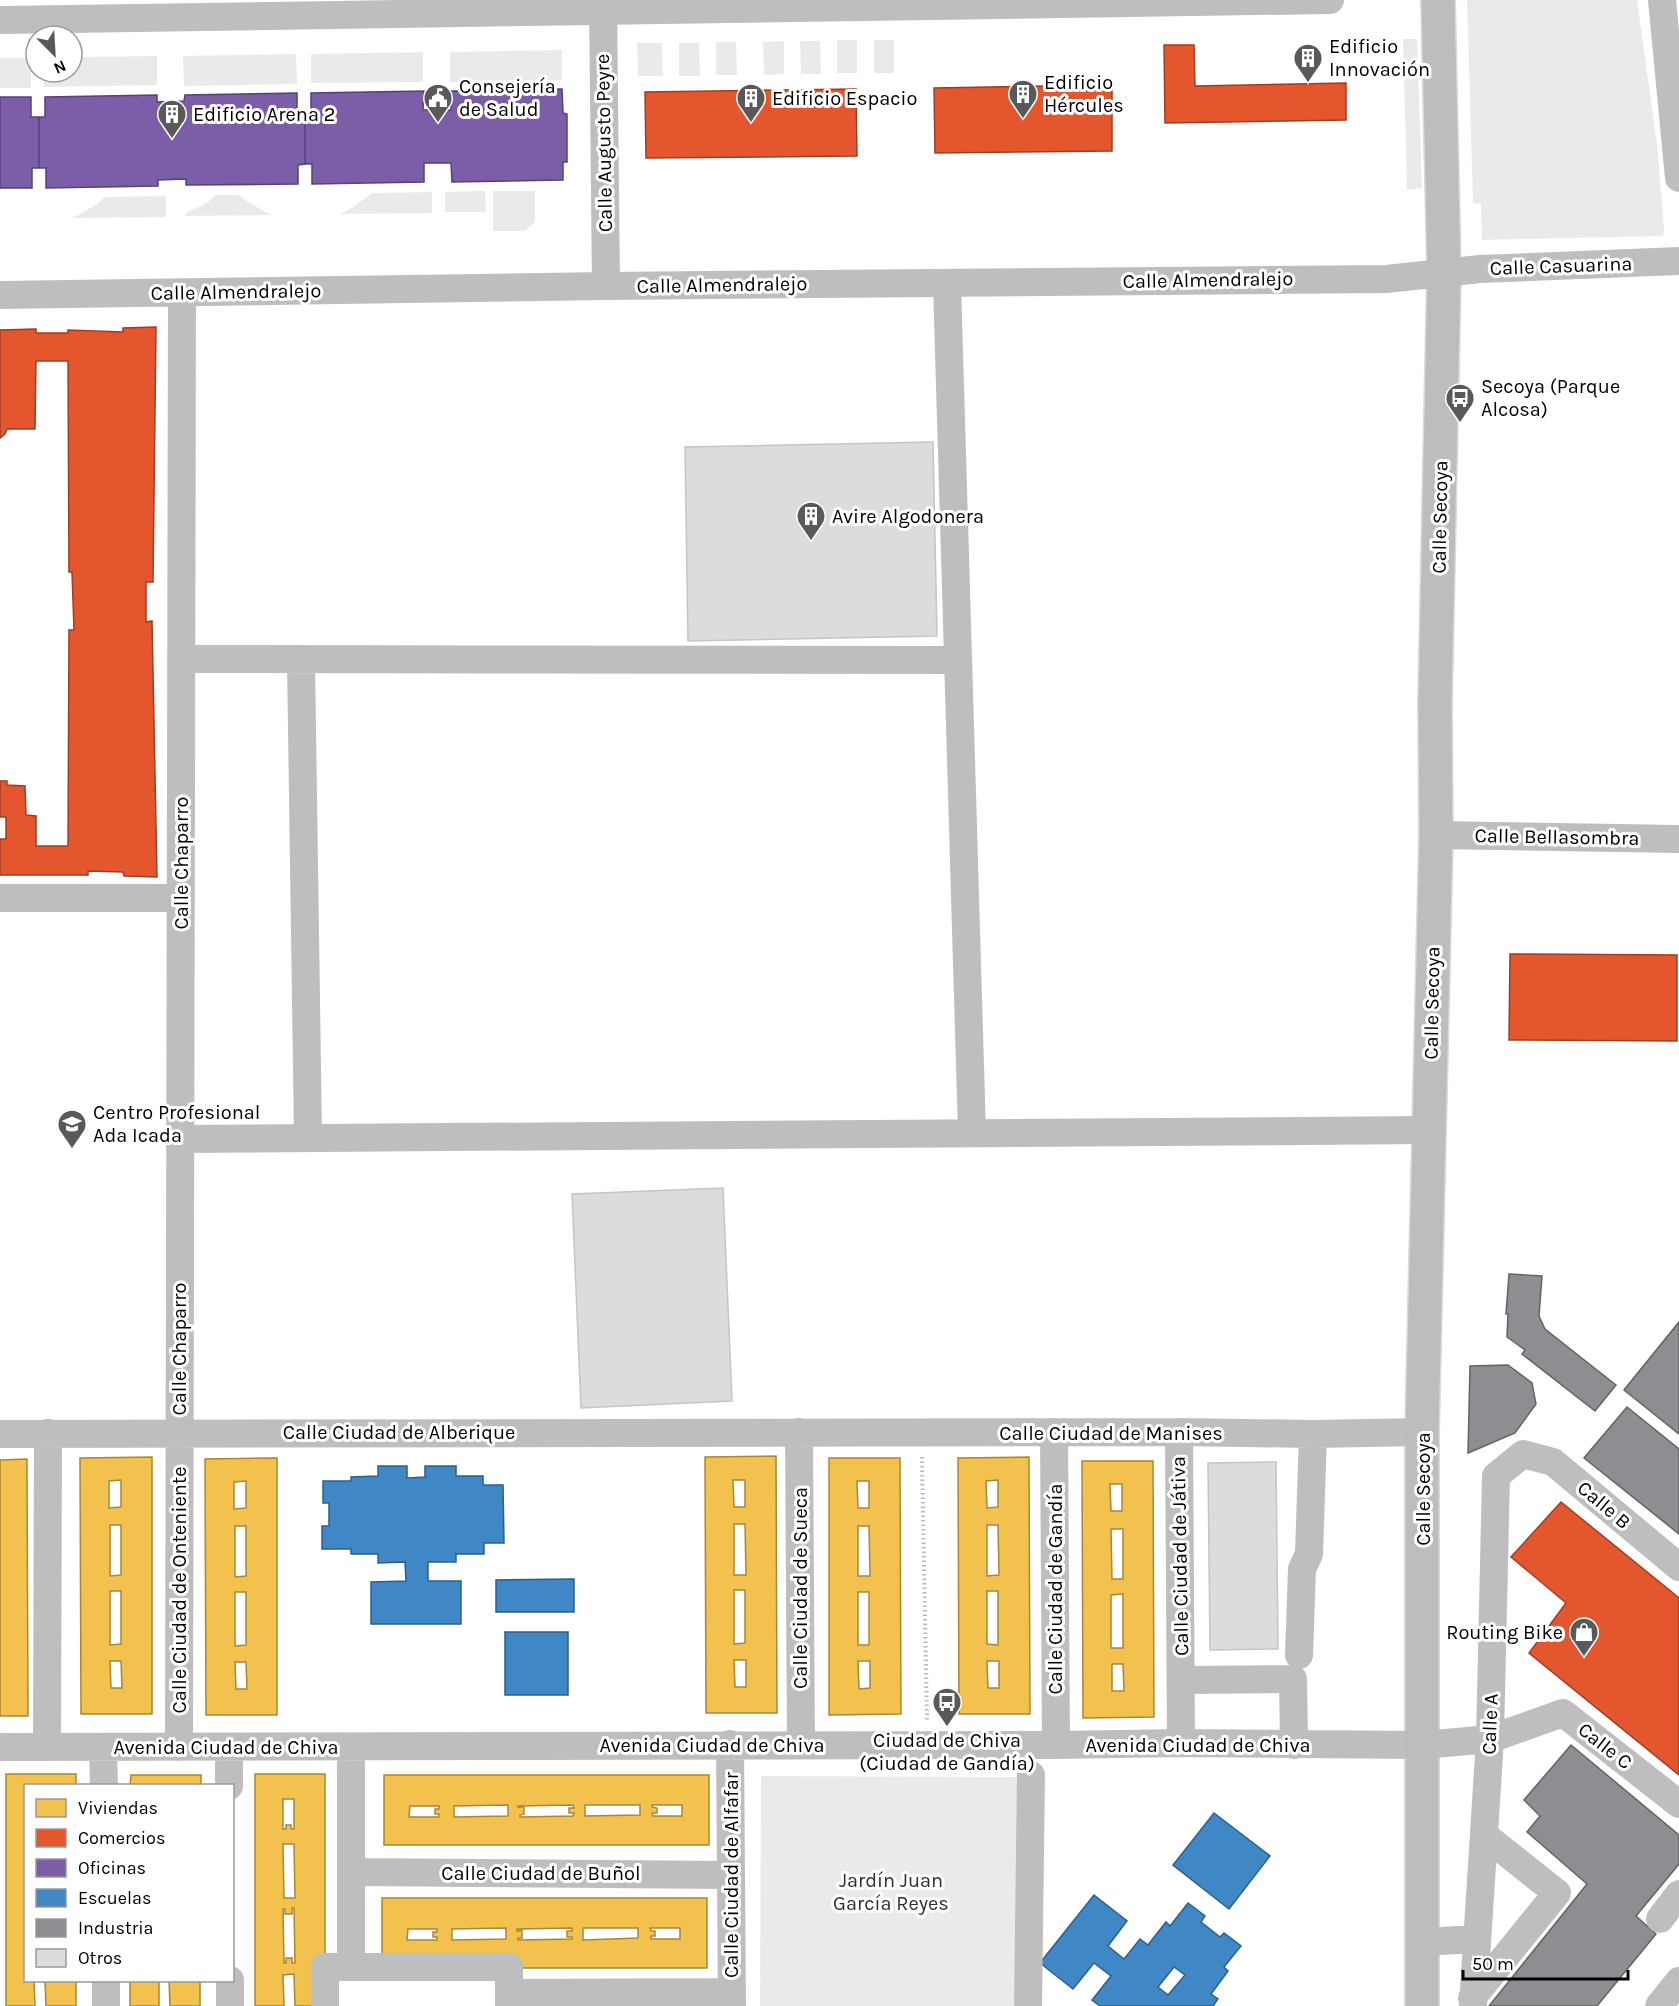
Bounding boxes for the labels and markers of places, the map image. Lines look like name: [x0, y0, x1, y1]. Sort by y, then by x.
place label: Edificio Innovación: [1329, 35, 1430, 81]
building icon: Edificio Innovación: [1292, 42, 1324, 84]
place label: Edificio Hércules: [1044, 71, 1124, 117]
place label: Consejería de Salud: [459, 75, 556, 121]
building icon: Edificio Hércules: [1007, 78, 1039, 120]
public building icon: Consejería de Salud: [422, 82, 454, 124]
building icon: Edificio Espacio: [735, 82, 767, 124]
place label: Edificio Espacio: [772, 87, 918, 110]
building icon: Edificio Arena 2: [156, 98, 188, 140]
place label: Edificio Arena 2: [193, 103, 335, 126]
place label: Secoya (Parque Alcosa): [1481, 375, 1620, 421]
bus stop icon: Secoya (Parque Alcosa): [1444, 382, 1476, 424]
building icon: Avire Algodonera: [795, 500, 827, 542]
place label: Avire Algodonera: [832, 505, 984, 528]
place label: Centro Profesional Ada Icada: [93, 1101, 260, 1147]
school or university icon: Centro Profesional Ada Icada: [56, 1108, 88, 1150]
shop icon: Routing Bike: [1568, 1616, 1600, 1658]
place label: Routing Bike: [1446, 1621, 1563, 1644]
bus stop icon: Ciudad de Chiva (Ciudad de Gandía): [931, 1686, 963, 1728]
place label: Ciudad de Chiva (Ciudad de Gandía): [859, 1729, 1035, 1775]

